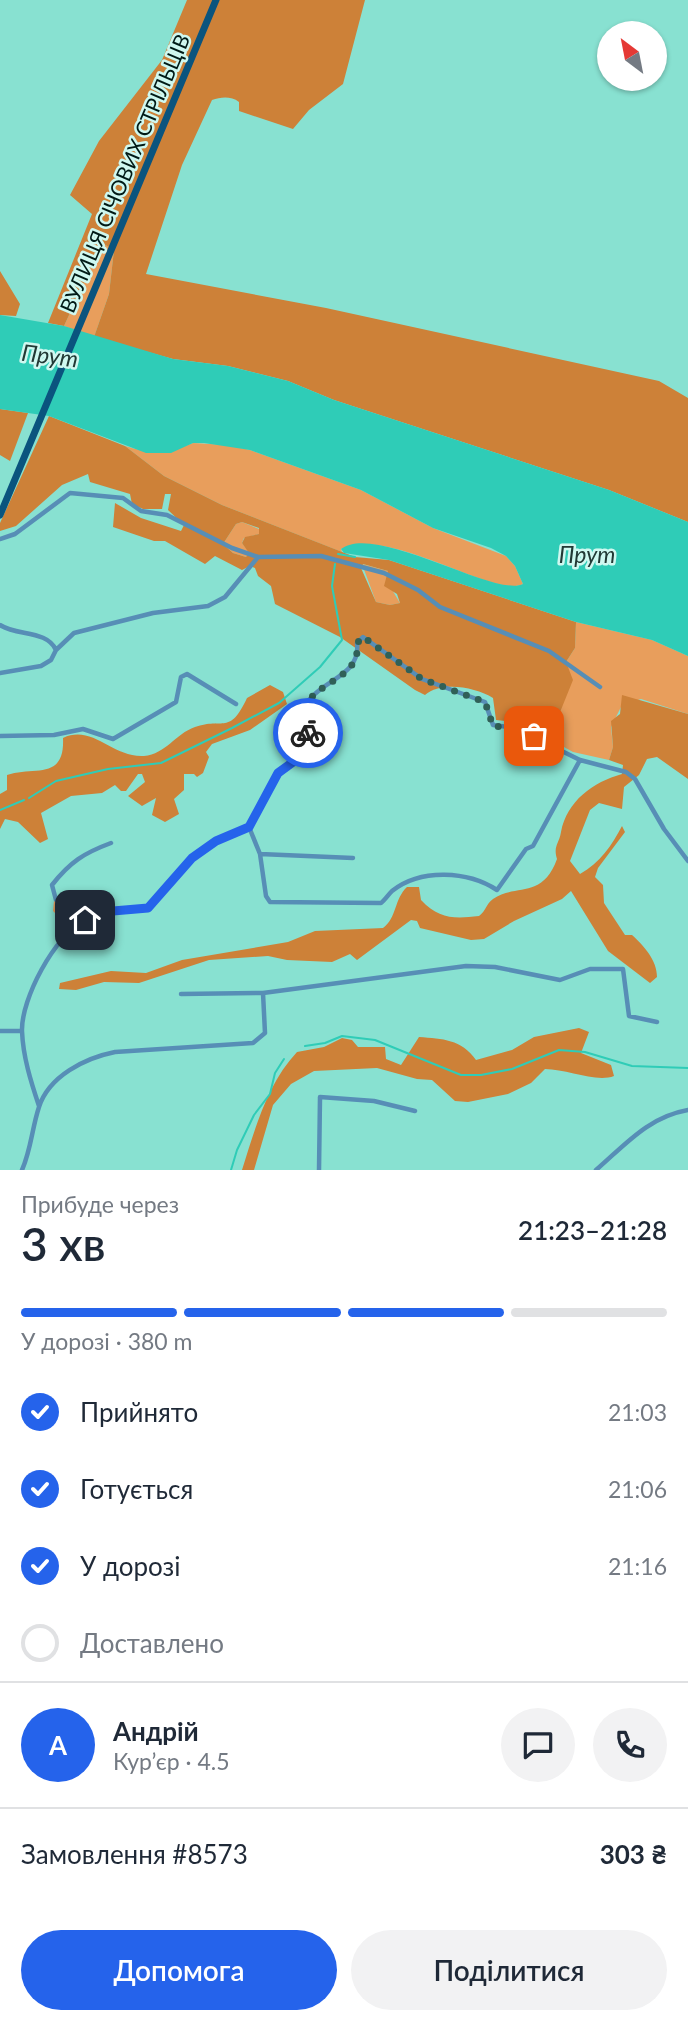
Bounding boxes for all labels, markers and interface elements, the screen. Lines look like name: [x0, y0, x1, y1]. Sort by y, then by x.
north arrow: [597, 21, 667, 91]
map controls: [597, 21, 667, 91]
street label: ВУЛИЦЯ СІЧОВИХ СТРІЛЬЦІВ: [54, 30, 194, 316]
water label: Прут: [20, 338, 80, 372]
water label: Прут: [559, 540, 615, 568]
courier: [273, 698, 343, 768]
pin: [504, 706, 564, 766]
icon: bike: [289, 714, 327, 752]
icon: bag: [515, 717, 553, 755]
pin: [55, 890, 115, 950]
icon: home: [66, 901, 104, 939]
text: Прибуде через: [21, 1190, 179, 1218]
text: 21:23–21:28: [518, 1214, 667, 1246]
text: 3 хв: [21, 1216, 106, 1271]
text: У дорозі · 380 m: [21, 1327, 192, 1355]
icon: check: [21, 1393, 59, 1431]
text: Прийнято: [80, 1396, 198, 1428]
text: 21:03: [608, 1398, 667, 1426]
icon: check: [21, 1470, 59, 1508]
text: Готується: [80, 1473, 193, 1505]
text: 21:06: [608, 1475, 667, 1503]
icon: check: [21, 1547, 59, 1585]
text: У дорозі: [80, 1550, 180, 1582]
text: 21:16: [608, 1552, 667, 1580]
text: Доставлено: [80, 1627, 224, 1659]
button: chat: [501, 1708, 575, 1782]
button: phone: [593, 1708, 667, 1782]
text: Андрій: [113, 1715, 199, 1747]
text: А: [49, 1729, 67, 1761]
text: Кур’єр · 4.5: [113, 1747, 230, 1775]
text: Замовлення #8573: [21, 1838, 248, 1870]
text: 303 ₴: [600, 1838, 667, 1870]
button: Допомога: [21, 1930, 337, 2010]
button: Поділитися: [351, 1930, 667, 2010]

